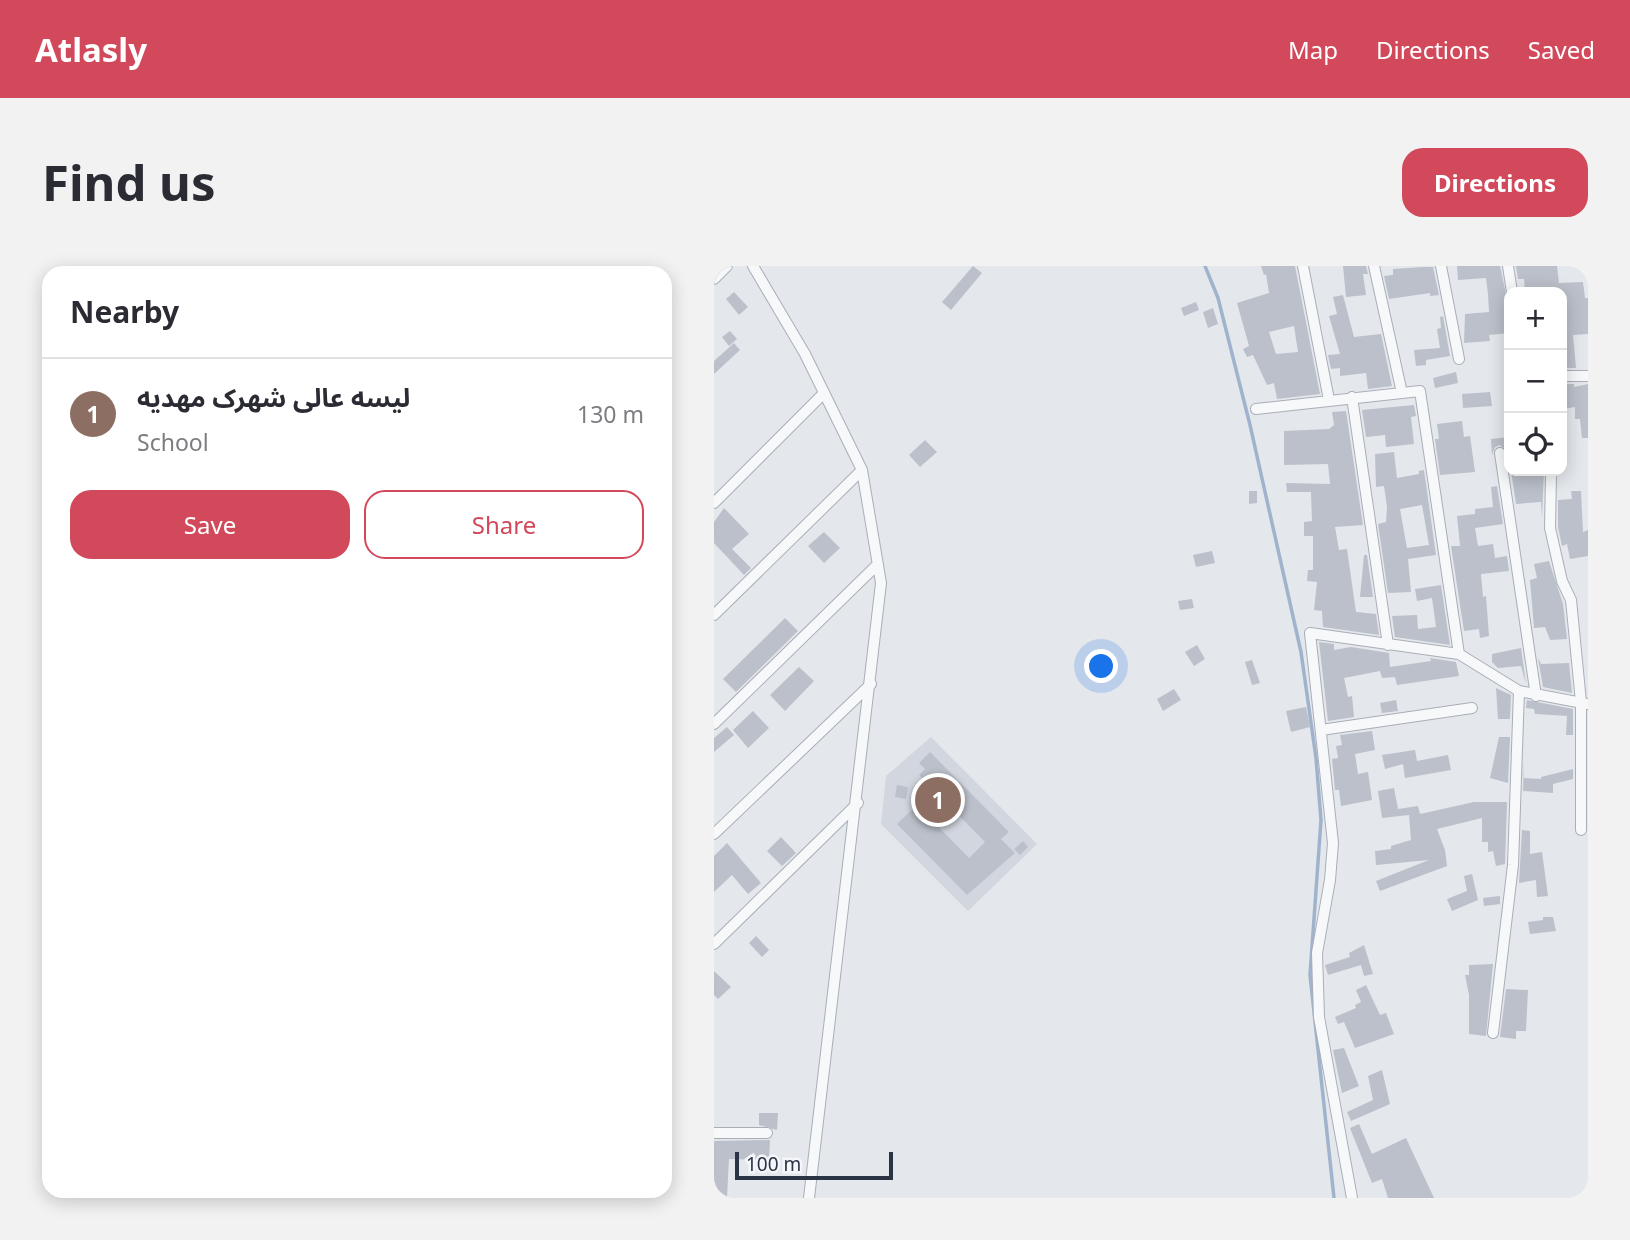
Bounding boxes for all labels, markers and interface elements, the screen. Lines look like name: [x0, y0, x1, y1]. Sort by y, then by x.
text: Atlasly: [35, 27, 147, 72]
text: Map: [1288, 33, 1338, 66]
text: Directions: [1376, 33, 1490, 66]
text: Saved: [1528, 33, 1595, 66]
button: Directions: [1402, 148, 1588, 217]
text: Find us: [42, 149, 216, 215]
map controls: [1504, 287, 1567, 476]
button: +: [1504, 287, 1567, 350]
text: Nearby: [70, 291, 179, 332]
button: −: [1504, 350, 1567, 413]
text: لیسه عالی شهرک مهدیه: [137, 379, 410, 415]
text: 1: [86, 398, 100, 430]
text: 130 m: [577, 398, 644, 430]
button: locate: [1504, 413, 1567, 476]
text: School: [137, 426, 209, 458]
button: Save: [70, 490, 350, 559]
button: Share: [364, 490, 644, 559]
your location: [1084, 649, 1118, 683]
pin: 1: [915, 774, 961, 826]
scale bar: [735, 1149, 892, 1181]
text: 100 m: [746, 1151, 801, 1177]

